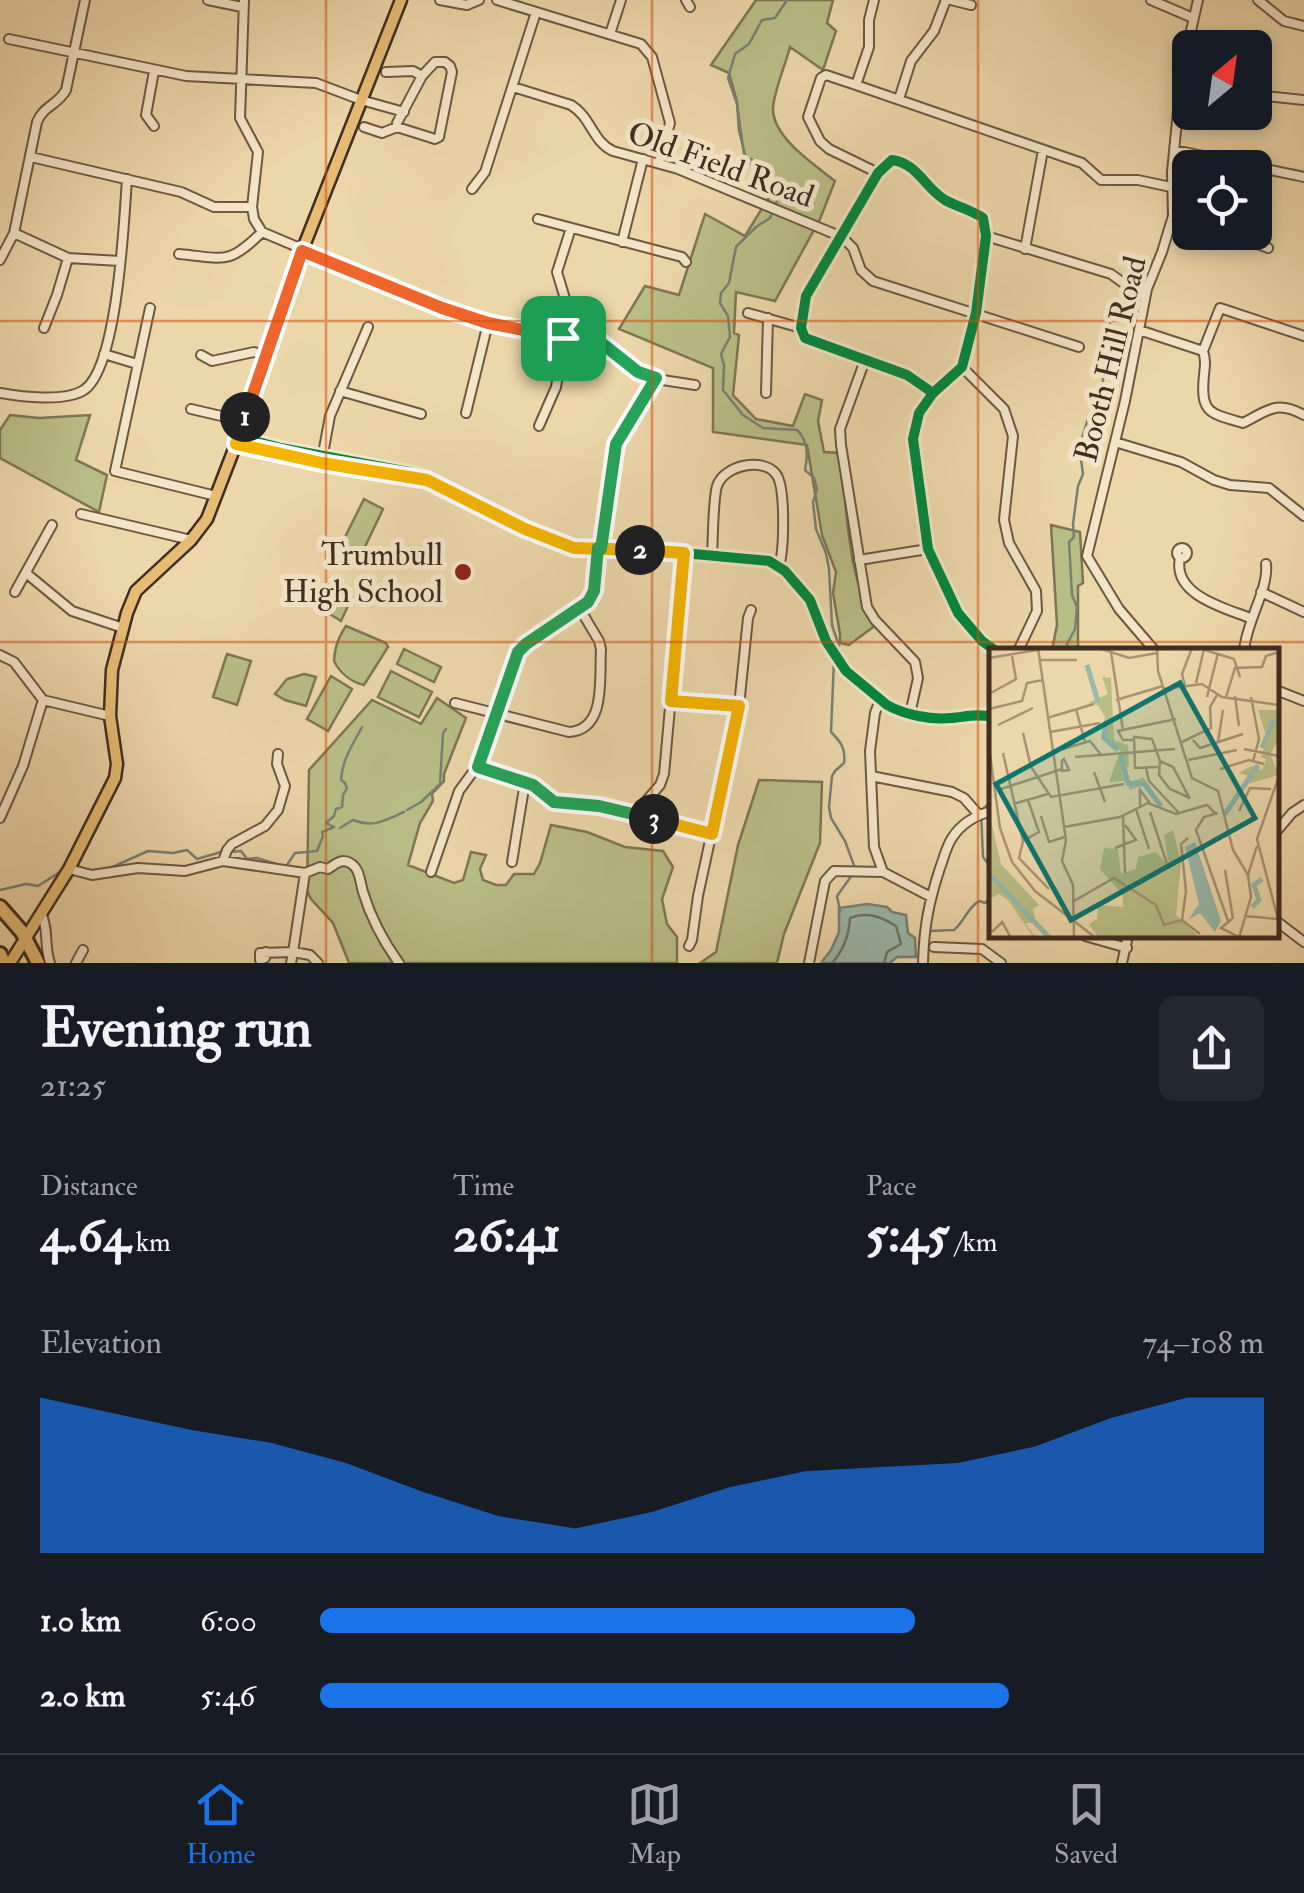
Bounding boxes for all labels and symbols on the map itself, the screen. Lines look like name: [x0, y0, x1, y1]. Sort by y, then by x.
north arrow: [1172, 30, 1272, 130]
street label: Old Field Road: [622, 113, 820, 217]
street label: Booth Hill Road: [1066, 252, 1156, 466]
pin: [521, 296, 606, 381]
pin: 1: [220, 392, 270, 442]
pin: 2: [615, 525, 665, 575]
place label: Trumbull High School: [283, 535, 443, 612]
marker: Trumbull High School: [452, 561, 474, 583]
inset map: [989, 648, 1279, 938]
pin: 3: [629, 794, 679, 844]

